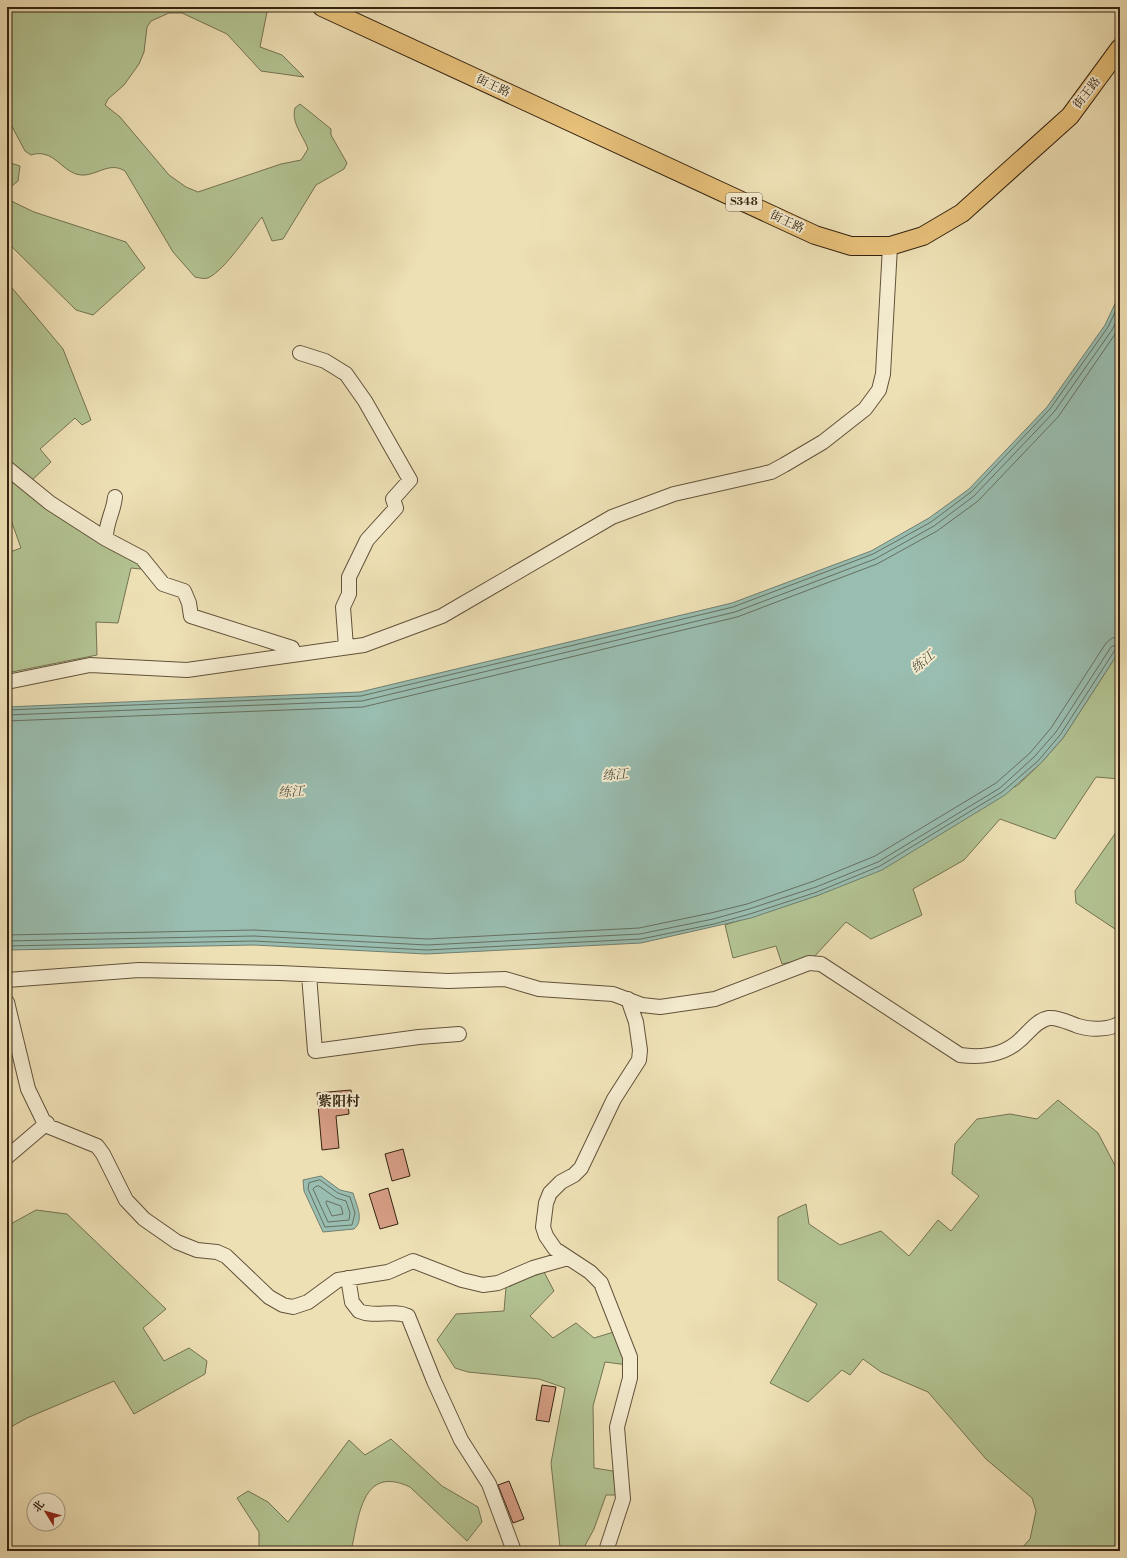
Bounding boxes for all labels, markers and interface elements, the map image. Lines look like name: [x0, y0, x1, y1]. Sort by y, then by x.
street label: 街王路: [474, 72, 512, 100]
street label: 街王路: [1070, 74, 1104, 112]
road number: S348: [726, 193, 762, 211]
street label: 街王路: [768, 208, 806, 236]
water label: 练江: [908, 646, 940, 676]
water label: 练江: [601, 766, 631, 784]
water label: 练江: [278, 783, 306, 801]
district label: 紫阳村: [318, 1093, 360, 1111]
north arrow: [26, 1492, 66, 1532]
text: 北: [30, 1498, 48, 1515]

